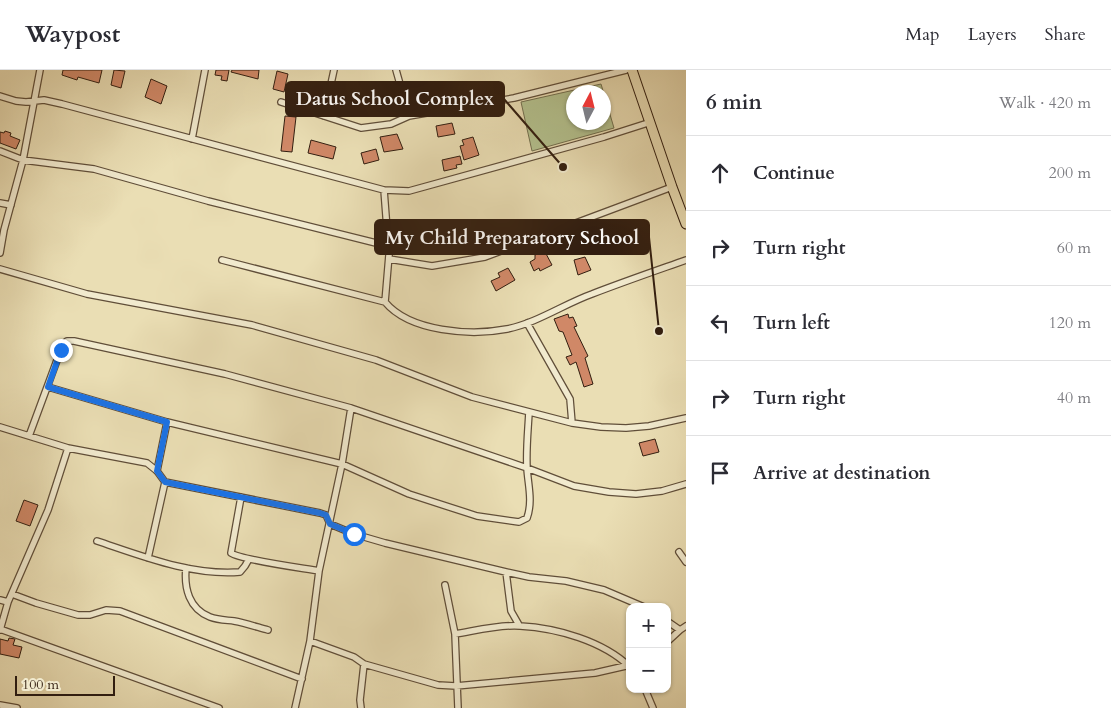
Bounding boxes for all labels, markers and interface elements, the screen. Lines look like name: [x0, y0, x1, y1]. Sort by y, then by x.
text: Waypost: [25, 18, 120, 51]
text: Map: [905, 22, 940, 47]
text: Layers: [968, 22, 1017, 47]
text: Share: [1045, 22, 1086, 47]
callout: Datus School Complex: [286, 82, 504, 116]
north arrow: [566, 85, 611, 130]
text: Datus School Complex: [296, 86, 495, 112]
text: 6 min: [706, 88, 762, 117]
text: Walk · 420 m: [999, 92, 1091, 114]
icon: ahead: [706, 159, 734, 187]
text: Continue: [753, 160, 835, 186]
text: 200 m: [1049, 162, 1091, 184]
callout: My Child Preparatory School: [375, 220, 649, 254]
text: My Child Preparatory School: [385, 225, 639, 251]
icon: right: [706, 234, 734, 262]
text: Turn right: [753, 235, 845, 261]
text: 60 m: [1057, 237, 1091, 259]
icon: left: [706, 309, 734, 337]
text: Turn left: [753, 310, 830, 336]
text: 120 m: [1049, 312, 1091, 334]
route end: [50, 339, 73, 362]
icon: right: [706, 384, 734, 412]
text: Turn right: [753, 385, 845, 411]
text: 40 m: [1057, 387, 1091, 409]
icon: arrive: [706, 459, 734, 487]
text: Arrive at destination: [753, 460, 930, 486]
route start: [343, 523, 366, 546]
map controls: [626, 603, 671, 693]
button: +: [626, 603, 671, 648]
button: −: [626, 648, 671, 693]
scale bar: [15, 673, 115, 696]
text: 100 m: [22, 675, 59, 694]

